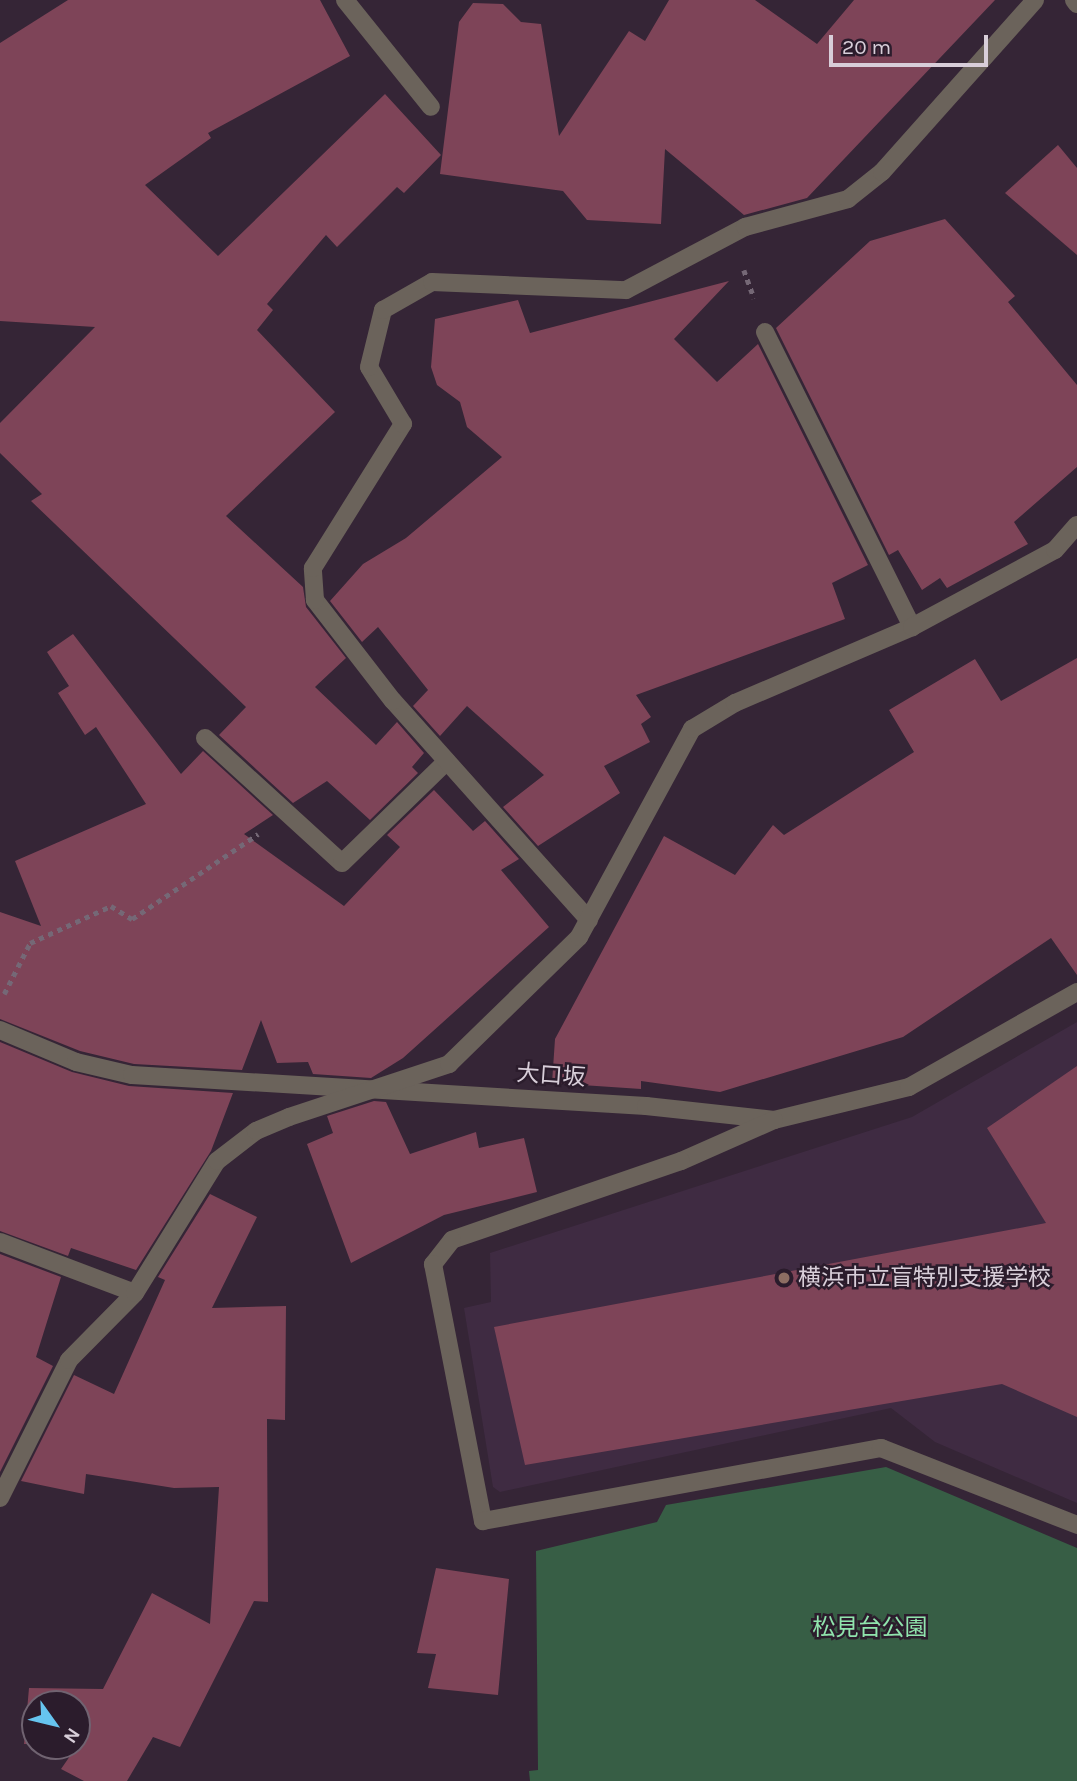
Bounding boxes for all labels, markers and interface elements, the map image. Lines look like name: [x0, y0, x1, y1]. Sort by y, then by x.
scale bar: [832, 21, 991, 65]
text: 20 m: [842, 35, 891, 59]
street label: 大口坂: [516, 1060, 586, 1092]
place label: 横浜市立盲特別支援学校: [798, 1264, 1051, 1292]
marker: 横浜市立盲特別支援学校: [776, 1270, 792, 1286]
park label: 松見台公園: [813, 1614, 927, 1642]
north arrow: [21, 1690, 91, 1760]
text: N: [59, 1724, 85, 1747]

